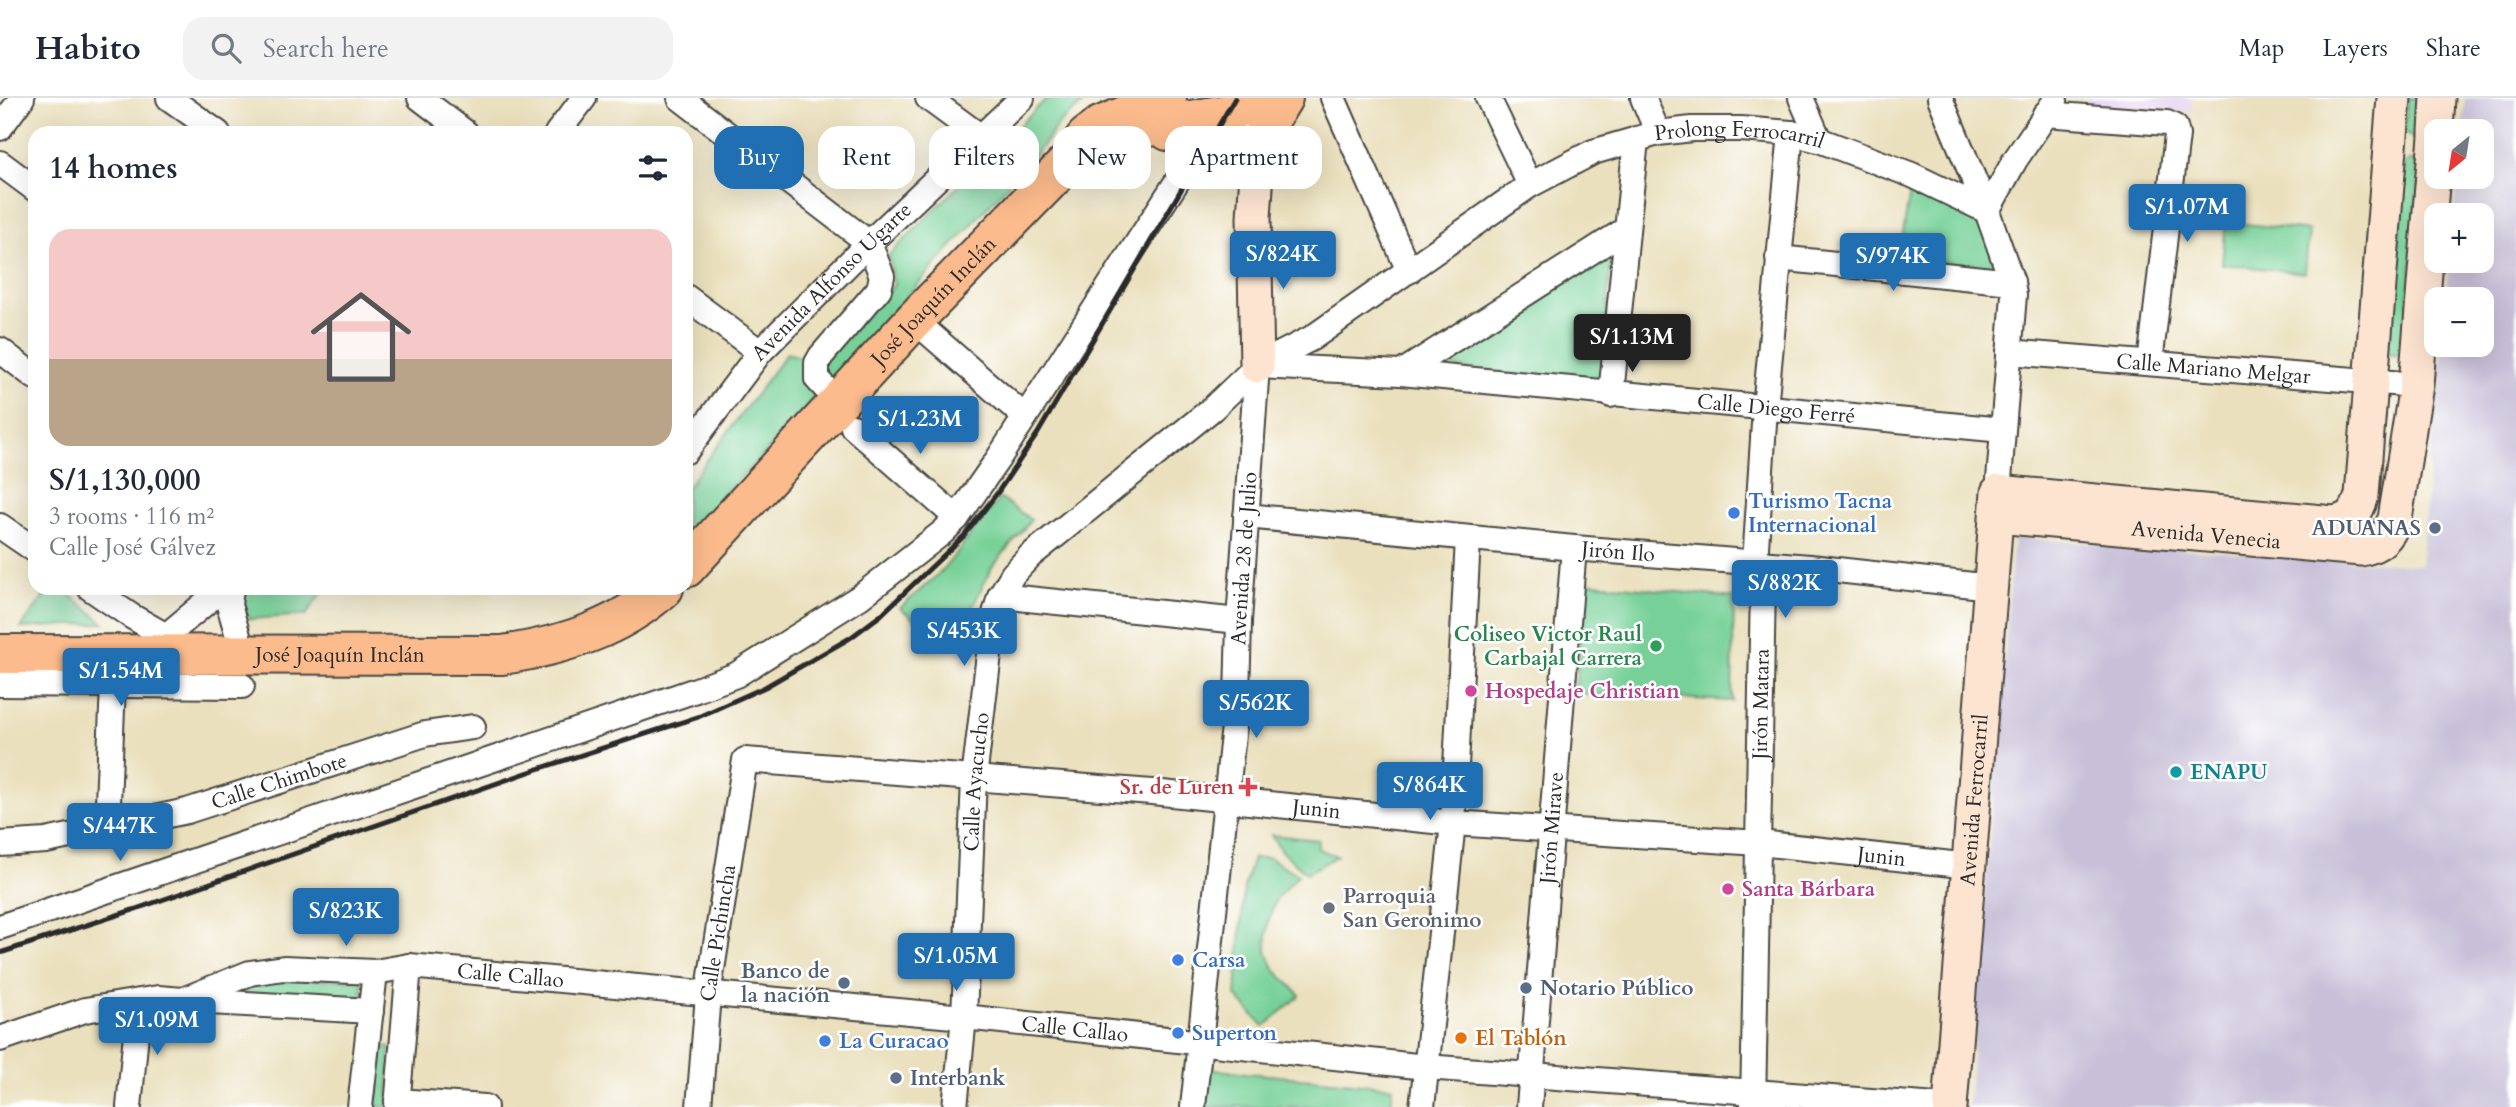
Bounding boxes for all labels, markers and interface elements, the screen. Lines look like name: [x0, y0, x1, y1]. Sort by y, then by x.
search box: [183, 17, 673, 80]
text: Habito: [35, 26, 141, 71]
icon: search: [207, 29, 245, 67]
text: Search here: [263, 31, 389, 66]
text: Map: [2239, 32, 2285, 65]
text: Layers: [2323, 32, 2388, 65]
text: Share: [2426, 32, 2481, 65]
street label: Prolong Ferrocarril: [1653, 115, 1829, 155]
north arrow: [2424, 119, 2494, 189]
map controls: [2424, 119, 2494, 357]
chip: Buy: [714, 126, 804, 189]
chip: Rent: [818, 126, 915, 189]
chip: Filters: [929, 126, 1039, 189]
chip: New: [1053, 126, 1151, 189]
chip: Apartment: [1165, 126, 1322, 189]
text: 14 homes: [49, 148, 178, 189]
icon: filters: [634, 149, 672, 187]
pin: S/1.07M: [2122, 184, 2252, 244]
text: S/1.07M: [2145, 191, 2229, 222]
street label: Avenida Alfonso Ugarte: [745, 196, 918, 367]
button: +: [2424, 203, 2494, 273]
street label: José Joaquín Inclán: [862, 230, 1003, 374]
pin: S/824K: [1226, 232, 1340, 291]
pin: S/974K: [1836, 234, 1950, 293]
text: S/824K: [1246, 238, 1320, 269]
text: S/974K: [1856, 240, 1930, 271]
icon: home: [298, 274, 424, 400]
button: −: [2424, 287, 2494, 357]
pin: S/1.13M: [1567, 314, 1697, 374]
text: S/1.13M: [1590, 321, 1674, 352]
street label: Calle Mariano Melgar: [2115, 346, 2312, 391]
street label: Calle Diego Ferré: [1696, 387, 1857, 430]
pin: S/1.23M: [855, 396, 985, 456]
text: S/1.23M: [878, 403, 962, 434]
text: S/1,130,000: [49, 460, 201, 501]
street label: Avenida 28 de Julio: [1224, 471, 1264, 646]
place label: Turismo Tacna Internacional: [1748, 487, 1893, 540]
text: 3 rooms · 116 m²: [49, 501, 214, 532]
marker: Turismo Tacna Internacional: [1726, 505, 1742, 521]
street label: Avenida Venecia: [2130, 514, 2282, 556]
place label: ADUANAS: [2312, 514, 2421, 543]
marker: ADUANAS: [2427, 520, 2443, 536]
text: Calle José Gálvez: [49, 532, 216, 563]
street label: Jirón Ilo: [1578, 534, 1656, 569]
pin: S/882K: [1728, 560, 1842, 620]
text: S/882K: [1748, 567, 1822, 598]
pin: S/453K: [907, 608, 1021, 668]
text: S/453K: [927, 615, 1001, 646]
place label: Coliseo Victor Raul Carbajal Carrera: [1454, 620, 1643, 673]
marker: Coliseo Victor Raul Carbajal Carrera: [1648, 638, 1664, 654]
street label: José Joaquín Inclán: [252, 640, 425, 669]
pin: S/1.54M: [56, 648, 186, 708]
street label: Jirón Matara: [1745, 648, 1776, 763]
text: S/1.54M: [79, 655, 163, 686]
place label: Hospedaje Christian: [1485, 677, 1680, 706]
pin: S/562K: [1199, 680, 1313, 740]
marker: Hospedaje Christian: [1463, 683, 1479, 699]
text: S/562K: [1219, 687, 1293, 718]
street label: Calle Ayacucho: [956, 711, 996, 852]
street label: Avenida Ferrocarril: [1953, 713, 1995, 887]
street label: Calle Chimbote: [207, 746, 351, 817]
place label: ENAPU: [2190, 758, 2268, 787]
pin: S/864K: [1373, 762, 1487, 822]
marker: ENAPU: [2168, 764, 2184, 780]
text: S/864K: [1393, 769, 1467, 800]
street label: Jirón Mirave: [1532, 771, 1570, 888]
place label: Sr. de Luren: [1120, 773, 1234, 802]
marker: Sr. de Luren: [1240, 779, 1256, 795]
street label: Junin: [1288, 792, 1342, 826]
pin: S/447K: [63, 804, 177, 863]
text: S/447K: [83, 810, 157, 841]
street label: Junin: [1853, 839, 1907, 873]
street label: Calle Pichincha: [693, 862, 743, 1004]
place label: Santa Bárbara: [1742, 875, 1876, 904]
marker: Santa Bárbara: [1720, 881, 1736, 897]
place label: Parroquia San Geronimo: [1343, 882, 1482, 935]
pin: S/823K: [289, 888, 403, 948]
text: S/823K: [309, 895, 383, 926]
marker: Parroquia San Geronimo: [1321, 900, 1337, 916]
pin: S/1.05M: [891, 934, 1021, 993]
text: S/1.05M: [914, 940, 998, 971]
place label: Carsa: [1192, 946, 1246, 975]
marker: Carsa: [1170, 952, 1186, 968]
street label: Calle Callao: [456, 956, 565, 995]
place label: Banco de la nación: [740, 957, 830, 1010]
place label: Notario Público: [1540, 974, 1693, 1003]
marker: Banco de la nación: [836, 975, 852, 991]
marker: Notario Público: [1518, 980, 1534, 996]
pin: S/1.09M: [92, 998, 222, 1057]
text: S/1.09M: [115, 1004, 199, 1035]
street label: Calle Callao: [1020, 1009, 1130, 1049]
place label: Superton: [1192, 1019, 1277, 1048]
place label: El Tablón: [1475, 1024, 1567, 1053]
marker: Superton: [1170, 1025, 1186, 1041]
place label: La Curacao: [839, 1027, 949, 1056]
marker: El Tablón: [1453, 1030, 1469, 1046]
marker: La Curacao: [817, 1033, 833, 1049]
place label: Interbank: [910, 1064, 1005, 1093]
marker: Interbank: [888, 1070, 904, 1086]

